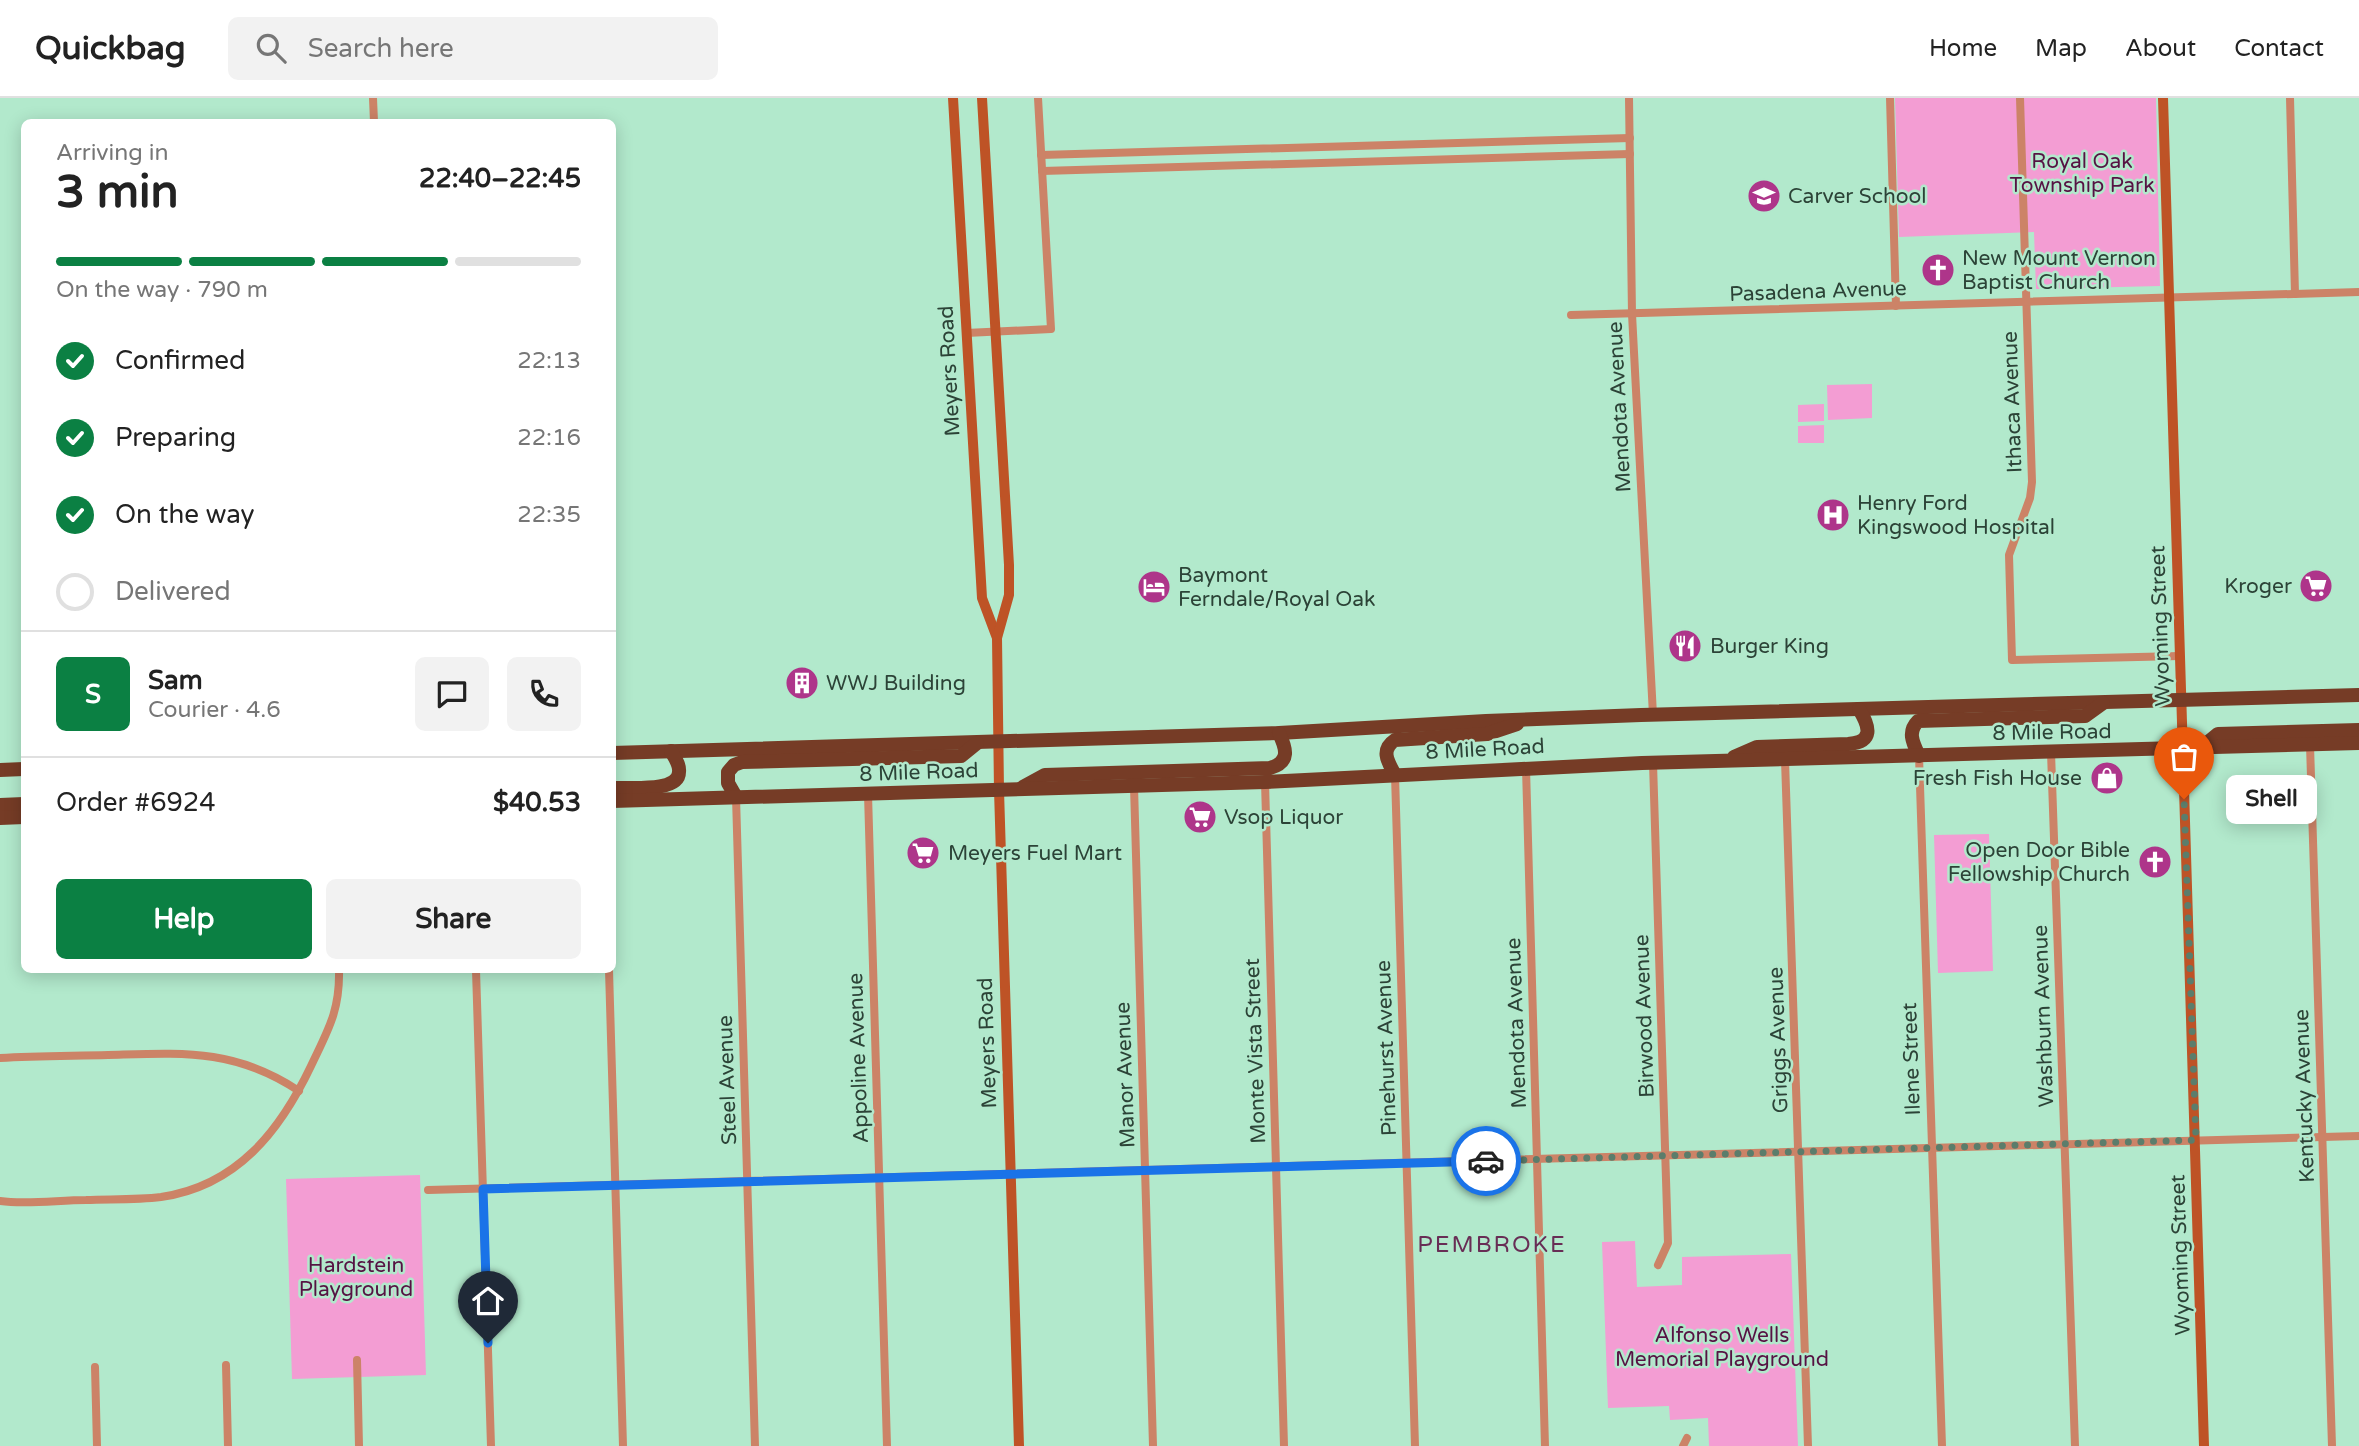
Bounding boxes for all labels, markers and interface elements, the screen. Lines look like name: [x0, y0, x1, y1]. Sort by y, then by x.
search box: [228, 17, 718, 80]
text: Quickbag: [35, 29, 186, 68]
icon: search: [252, 29, 290, 67]
text: Search here: [308, 33, 454, 64]
text: Home: [1929, 34, 1997, 63]
text: Map: [2035, 34, 2087, 63]
text: About: [2125, 34, 2196, 63]
text: Contact: [2234, 34, 2324, 63]
text: Arriving in: [56, 139, 169, 167]
park label: Royal Oak Township Park: [2009, 149, 2155, 198]
text: 22:40–22:45: [419, 163, 581, 194]
text: 3 min: [56, 165, 179, 220]
school or university icon: Carver School: [1745, 177, 1783, 215]
place label: Carver School: [1788, 184, 1927, 209]
place label: New Mount Vernon Baptist Church: [1962, 246, 2156, 295]
church icon: New Mount Vernon Baptist Church: [1919, 251, 1957, 289]
text: On the way · 790 m: [56, 276, 268, 304]
street label: Pasadena Avenue: [1729, 276, 1907, 307]
street label: Meyers Road: [934, 305, 965, 437]
street label: Mendota Avenue: [1603, 321, 1636, 493]
street label: Ithaca Avenue: [1998, 330, 2027, 473]
icon: check: [56, 342, 94, 380]
text: Confirmed: [115, 345, 245, 376]
text: 22:13: [517, 347, 581, 375]
icon: check: [56, 419, 94, 457]
text: Preparing: [115, 422, 236, 453]
text: 22:16: [517, 424, 581, 452]
place label: Henry Ford Kingswood Hospital: [1857, 491, 2055, 540]
icon: check: [56, 496, 94, 534]
hospital icon: Henry Ford Kingswood Hospital: [1814, 496, 1852, 534]
text: On the way: [115, 499, 255, 530]
text: 22:35: [517, 501, 581, 529]
street label: Wyoming Street: [2145, 545, 2176, 707]
place label: Baymont Ferndale/Royal Oak: [1178, 563, 1375, 612]
supermarket icon: Kroger: [2297, 567, 2335, 605]
hotel icon: Baymont Ferndale/Royal Oak: [1135, 568, 1173, 606]
place label: Kroger: [2224, 574, 2292, 599]
text: Delivered: [115, 576, 231, 607]
restaurant icon: Burger King: [1666, 627, 1704, 665]
place label: Burger King: [1710, 634, 1829, 659]
button: chat: [415, 657, 489, 731]
button: phone: [507, 657, 581, 731]
building icon: WWJ Building: [783, 664, 821, 702]
text: Sam: [148, 665, 203, 696]
place label: WWJ Building: [826, 671, 966, 696]
text: S: [85, 679, 101, 710]
text: Courier · 4.6: [148, 696, 281, 724]
street label: 8 Mile Road: [1992, 719, 2112, 746]
pin: [2154, 727, 2214, 799]
street label: 8 Mile Road: [1425, 734, 1545, 765]
icon: bag: [2165, 738, 2203, 776]
street label: 8 Mile Road: [859, 758, 979, 787]
shop icon: Fresh Fish House: [2088, 759, 2126, 797]
place label: Fresh Fish House: [1913, 766, 2082, 791]
callout: Shell: [2226, 774, 2317, 824]
text: Shell: [2245, 785, 2298, 813]
text: Order #6924: [56, 787, 216, 818]
text: $40.53: [493, 787, 581, 818]
supermarket icon: Vsop Liquor: [1181, 798, 1219, 836]
place label: Vsop Liquor: [1224, 805, 1343, 830]
supermarket icon: Meyers Fuel Mart: [904, 834, 942, 872]
place label: Open Door Bible Fellowship Church: [1948, 838, 2130, 887]
place label: Meyers Fuel Mart: [948, 841, 1122, 866]
church icon: Open Door Bible Fellowship Church: [2136, 843, 2174, 881]
button: Help: [56, 879, 312, 959]
button: Share: [326, 879, 581, 959]
street label: Washburn Avenue: [2028, 924, 2059, 1108]
street label: Birwood Avenue: [1629, 934, 1660, 1098]
street label: Mendota Avenue: [1501, 937, 1532, 1109]
street label: Monte Vista Street: [1240, 958, 1271, 1144]
street label: Pinehurst Avenue: [1371, 959, 1402, 1136]
street label: Griggs Avenue: [1763, 966, 1794, 1114]
street label: Appoline Avenue: [843, 972, 874, 1144]
street label: Meyers Road: [973, 977, 1002, 1109]
street label: Manor Avenue: [1110, 1001, 1141, 1149]
street label: Ilene Street: [1897, 1002, 1926, 1116]
street label: Kentucky Avenue: [2289, 1009, 2320, 1183]
street label: Steel Avenue: [713, 1014, 742, 1145]
courier: [1451, 1126, 1521, 1196]
icon: car: [1467, 1142, 1505, 1180]
street label: Wyoming Street: [2165, 1174, 2196, 1336]
district label: PEMBROKE: [1417, 1231, 1567, 1259]
park label: Hardstein Playground: [299, 1253, 413, 1302]
pin: [458, 1271, 518, 1343]
icon: home: [469, 1282, 507, 1320]
park label: Alfonso Wells Memorial Playground: [1615, 1323, 1829, 1372]

